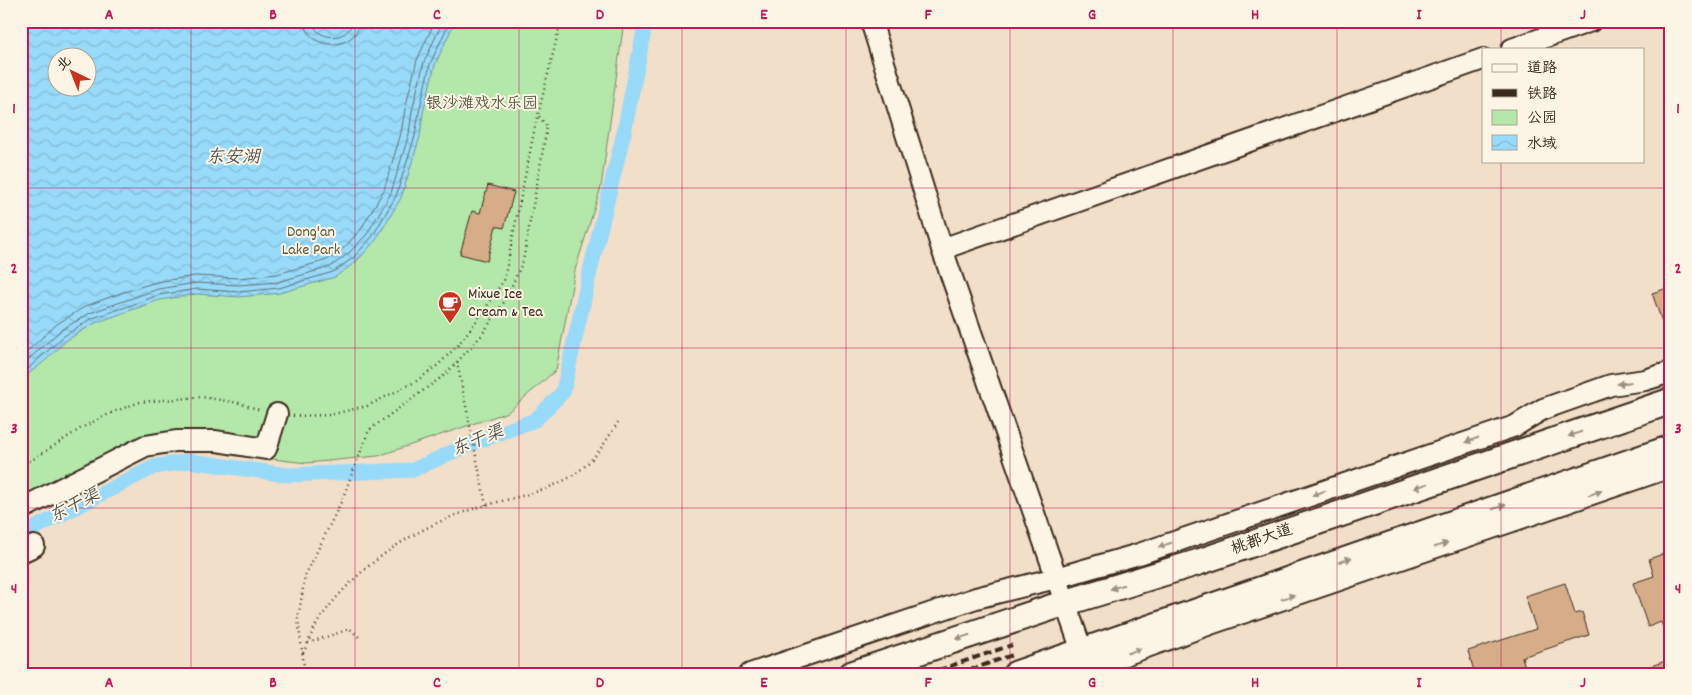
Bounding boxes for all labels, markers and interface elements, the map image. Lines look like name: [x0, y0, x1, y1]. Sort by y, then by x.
text: A: [105, 4, 114, 27]
text: B: [269, 4, 277, 27]
text: C: [433, 4, 441, 27]
text: D: [596, 4, 605, 27]
text: E: [760, 4, 768, 27]
text: F: [924, 4, 932, 27]
text: G: [1088, 4, 1096, 27]
text: H: [1251, 4, 1259, 27]
text: I: [1417, 4, 1423, 27]
text: J: [1580, 4, 1586, 27]
north arrow: [48, 48, 98, 98]
legend: [1482, 48, 1644, 162]
text: 北: [53, 52, 76, 76]
text: 道路: [1527, 58, 1557, 80]
text: 铁路: [1527, 84, 1557, 106]
park label: 银沙滩戏水乐园: [426, 93, 538, 116]
text: 1: [12, 98, 16, 121]
text: 1: [1676, 98, 1680, 121]
text: 公园: [1527, 108, 1557, 130]
text: 水域: [1527, 134, 1557, 156]
water label: 东安湖: [206, 146, 262, 171]
park label: Dong'an Lake Park: [282, 221, 340, 262]
text: 2: [11, 258, 18, 281]
text: 2: [1675, 258, 1682, 281]
place label: Mixue Ice Cream & Tea: [468, 283, 543, 324]
cafe icon: Mixue Ice Cream & Tea: [437, 290, 463, 324]
one-way arrow: [1615, 380, 1631, 388]
text: 3: [10, 418, 18, 441]
text: 3: [1674, 418, 1682, 441]
water label: 东干渠: [448, 420, 510, 464]
one-way arrow: [1567, 430, 1582, 438]
one-way arrow: [1465, 437, 1480, 444]
water label: 东干渠: [45, 483, 107, 530]
one-way arrow: [1413, 483, 1428, 491]
one-way arrow: [1588, 489, 1603, 496]
one-way arrow: [1311, 490, 1326, 497]
one-way arrow: [1491, 503, 1506, 510]
street label: 桃都大道: [1228, 519, 1296, 561]
one-way arrow: [1434, 541, 1449, 548]
one-way arrow: [1157, 542, 1172, 550]
one-way arrow: [1338, 555, 1353, 563]
text: 4: [11, 578, 17, 601]
text: 4: [1675, 578, 1681, 601]
one-way arrow: [1110, 583, 1125, 591]
one-way arrow: [1280, 593, 1295, 600]
one-way arrow: [955, 634, 970, 641]
one-way arrow: [1127, 647, 1142, 655]
text: A: [105, 672, 114, 695]
text: B: [269, 672, 277, 695]
text: C: [433, 672, 441, 695]
text: D: [596, 672, 605, 695]
text: E: [760, 672, 768, 695]
text: F: [924, 672, 932, 695]
text: G: [1088, 672, 1096, 695]
text: H: [1251, 672, 1259, 695]
text: I: [1417, 672, 1423, 695]
text: J: [1580, 672, 1586, 695]

